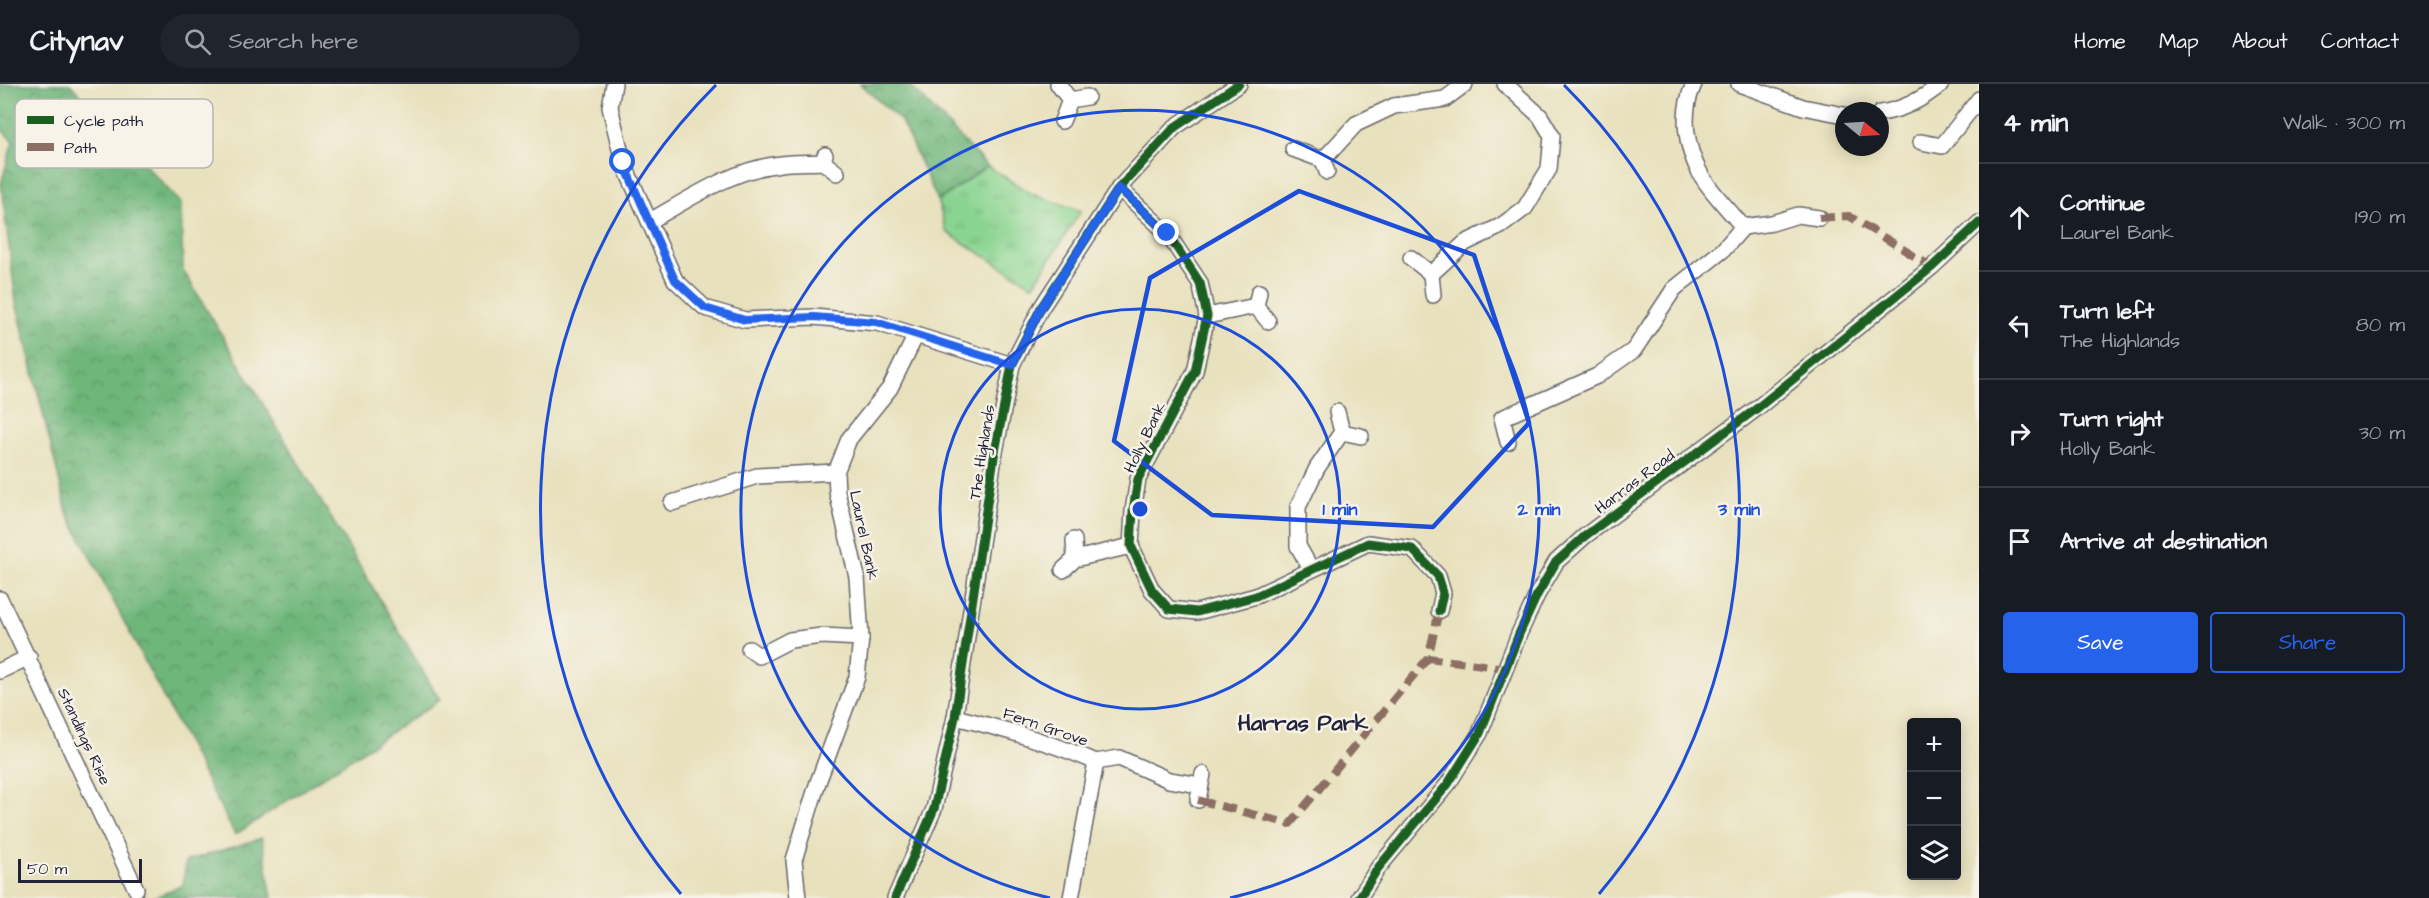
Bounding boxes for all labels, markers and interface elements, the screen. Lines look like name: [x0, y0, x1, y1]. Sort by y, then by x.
search box: [160, 14, 580, 68]
text: Citynav: [30, 22, 124, 61]
icon: search: [181, 25, 214, 58]
text: Search here: [229, 26, 358, 57]
text: Home: [2074, 27, 2126, 56]
text: Map: [2159, 27, 2199, 56]
text: About: [2232, 27, 2288, 56]
text: Contact: [2321, 27, 2399, 56]
legend: [15, 99, 213, 168]
north arrow: [1835, 102, 1889, 156]
text: 4 min: [2003, 105, 2068, 141]
text: Walk · 300 m: [2283, 109, 2405, 137]
text: Cycle path: [64, 110, 143, 133]
text: Path: [64, 137, 97, 159]
route start: [609, 148, 635, 174]
text: Continue: [2060, 188, 2145, 219]
icon: ahead: [2003, 201, 2036, 234]
text: 190 m: [2355, 203, 2405, 231]
route end: [1153, 219, 1179, 245]
text: Laurel Bank: [2060, 219, 2174, 247]
text: Turn left: [2060, 296, 2154, 327]
icon: left: [2003, 309, 2036, 342]
text: 80 m: [2356, 311, 2405, 339]
text: The Highlands: [2060, 327, 2180, 355]
street label: Holly Bank: [1118, 398, 1172, 477]
street label: The Highlands: [964, 403, 1001, 502]
text: Turn right: [2060, 404, 2163, 435]
icon: right: [2003, 417, 2036, 450]
text: 30 m: [2359, 419, 2405, 447]
text: Holly Bank: [2060, 435, 2155, 463]
street label: Harras Road: [1590, 444, 1679, 519]
street label: Laurel Bank: [844, 488, 884, 582]
text: 1 min: [1322, 497, 1358, 522]
text: 2 min: [1516, 497, 1561, 522]
text: 3 min: [1717, 497, 1760, 522]
centre of rings: [1130, 499, 1150, 519]
icon: arrive: [2003, 525, 2036, 558]
text: Arrive at destination: [2060, 526, 2267, 557]
button: Save: [2003, 612, 2198, 673]
button: Share: [2210, 612, 2405, 673]
street label: Standings Rise: [51, 684, 116, 789]
street label: Fern Grove: [1000, 702, 1092, 752]
district label: Harras Park: [1238, 708, 1369, 739]
map controls: [1907, 718, 1961, 880]
button: +: [1907, 718, 1961, 772]
button: −: [1907, 772, 1961, 826]
button: layers: [1907, 826, 1961, 880]
scale bar: [18, 856, 142, 884]
text: 50 m: [27, 858, 67, 880]

